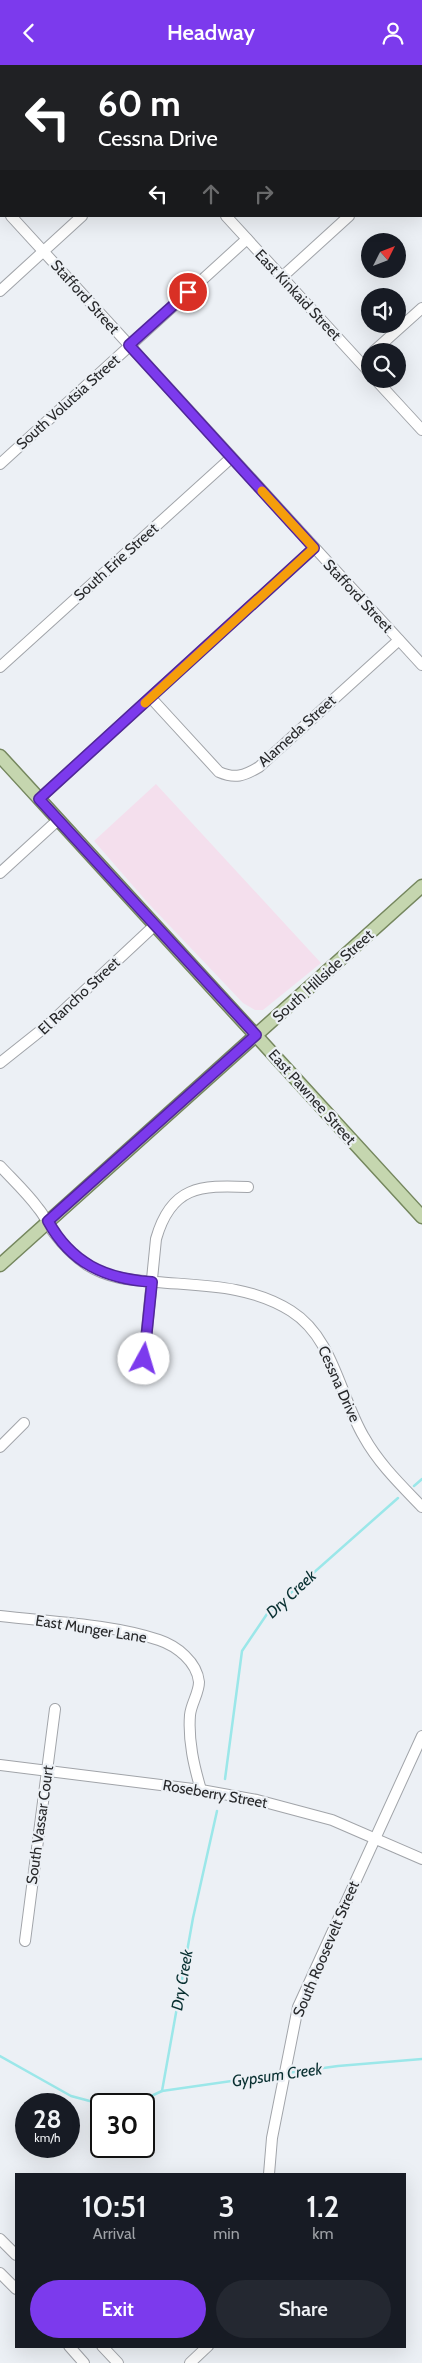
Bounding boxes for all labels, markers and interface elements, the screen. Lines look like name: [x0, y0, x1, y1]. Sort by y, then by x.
icon: back: [15, 19, 43, 47]
text: Headway: [167, 19, 255, 46]
icon: person: [379, 19, 407, 47]
text: 60 m: [98, 82, 181, 125]
icon: left: [15, 85, 80, 150]
text: Cessna Drive: [98, 125, 218, 152]
icon: left: [144, 180, 172, 208]
icon: ahead: [197, 180, 225, 208]
icon: right: [250, 180, 278, 208]
north arrow: [361, 233, 406, 277]
map controls: [361, 233, 406, 388]
street label: East Kinkaid Street: [251, 246, 345, 344]
street label: Stafford Street: [47, 256, 123, 338]
pin: [167, 271, 209, 313]
icon: arrive: [174, 278, 202, 306]
button: sound: [361, 288, 406, 333]
button: search: [361, 343, 406, 388]
street label: South Volutsia Street: [13, 351, 123, 453]
street label: South Erie Street: [70, 519, 162, 605]
street label: Stafford Street: [320, 556, 396, 636]
street label: Alameda Street: [254, 691, 340, 771]
street label: South Hillside Street: [269, 926, 377, 1026]
street label: El Rancho Street: [35, 954, 123, 1038]
street label: East Pawnee Street: [264, 1046, 360, 1148]
position arrow: [117, 1332, 169, 1384]
street label: Cessna Drive: [314, 1343, 364, 1425]
water label: Dry Creek: [262, 1565, 321, 1622]
street label: East Munger Lane: [34, 1611, 148, 1647]
street label: South Vassar Court: [23, 1764, 57, 1886]
street label: Roseberry Street: [161, 1776, 269, 1812]
street label: South Roosevelt Street: [289, 1878, 363, 2020]
water label: Dry Creek: [167, 1947, 197, 2012]
water label: Gypsum Creek: [231, 2059, 324, 2091]
speed limit sign: 30: [90, 2093, 155, 2158]
text: 28: [33, 2104, 62, 2134]
text: km/h: [34, 2130, 61, 2145]
text: 10:51: [82, 2188, 147, 2225]
text: 3: [218, 2188, 235, 2225]
text: 1.2: [306, 2188, 339, 2225]
text: Arrival: [93, 2224, 135, 2243]
text: min: [213, 2224, 240, 2243]
text: km: [312, 2224, 333, 2243]
button: Exit: [30, 2280, 206, 2338]
button: Share: [216, 2280, 391, 2338]

